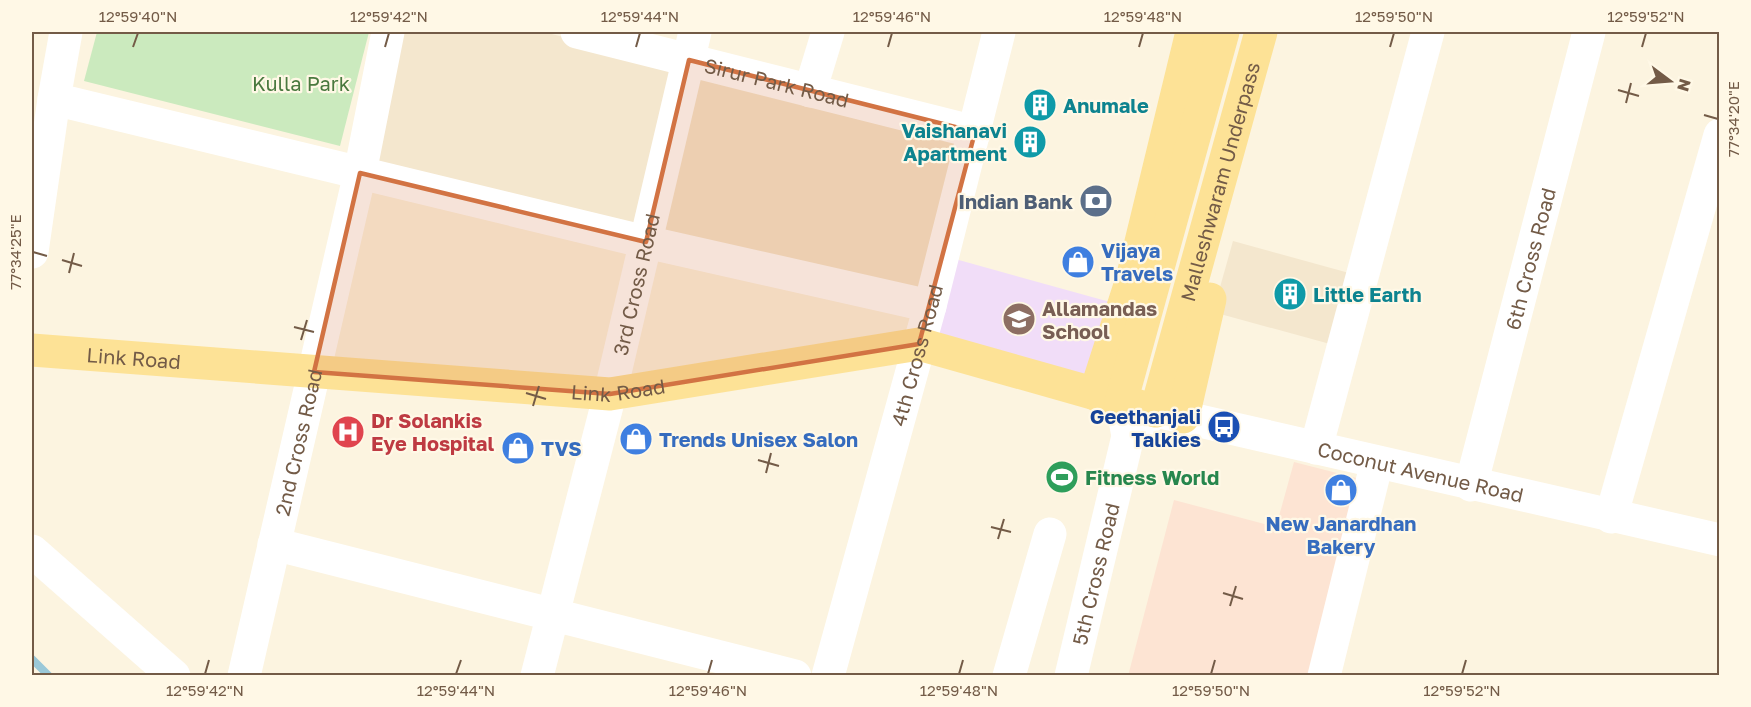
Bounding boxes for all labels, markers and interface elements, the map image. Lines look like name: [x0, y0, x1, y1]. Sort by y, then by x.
text: 12°59'40"N: [99, 7, 177, 25]
text: 12°59'42"N: [350, 7, 428, 25]
text: 12°59'44"N: [601, 7, 679, 25]
text: 12°59'46"N: [853, 7, 931, 25]
text: 12°59'48"N: [1104, 7, 1182, 25]
text: 12°59'50"N: [1355, 7, 1433, 25]
text: 12°59'52"N: [1607, 7, 1685, 25]
north arrow: [1640, 51, 1700, 111]
street label: Sirur Park Road: [702, 52, 852, 112]
street label: Malleshwaram Underpass: [1175, 59, 1264, 304]
park label: Kulla Park: [252, 71, 350, 95]
text: N: [1673, 77, 1696, 94]
text: 77°34'20"E: [1724, 81, 1742, 157]
building icon: Anumale: [1022, 87, 1058, 123]
place label: Anumale: [1063, 93, 1149, 117]
place label: Vaishanavi Apartment: [901, 118, 1007, 165]
building icon: Vaishanavi Apartment: [1012, 124, 1048, 160]
bank icon: Indian Bank: [1078, 183, 1114, 219]
street label: 6th Cross Road: [1500, 185, 1560, 332]
place label: Indian Bank: [958, 189, 1073, 213]
street label: 3rd Cross Road: [607, 211, 664, 358]
text: 77°34'25"E: [6, 214, 24, 290]
place label: Vijaya Travels: [1101, 238, 1173, 285]
shop icon: Vijaya Travels: [1060, 244, 1096, 280]
building icon: Little Earth: [1272, 276, 1308, 312]
street label: 4th Cross Road: [886, 282, 947, 429]
place label: Little Earth: [1313, 282, 1422, 306]
place label: Allamandas School: [1042, 296, 1157, 343]
school or university icon: Allamandas School: [1001, 301, 1037, 337]
street label: Link Road: [86, 342, 182, 373]
street label: 2nd Cross Road: [269, 367, 326, 518]
street label: Link Road: [570, 373, 667, 406]
place label: Geethanjali Talkies: [1090, 404, 1201, 451]
place label: Dr Solankis Eye Hospital: [371, 408, 494, 455]
bus stop icon: Geethanjali Talkies: [1206, 409, 1242, 445]
hospital icon: Dr Solankis Eye Hospital: [330, 414, 366, 450]
shop icon: Trends Unisex Salon: [618, 421, 654, 457]
place label: Trends Unisex Salon: [659, 427, 858, 451]
shop icon: TVS: [500, 430, 536, 466]
place label: TVS: [541, 436, 582, 460]
street label: Coconut Avenue Road: [1315, 436, 1526, 507]
sports icon: Fitness World: [1044, 459, 1080, 495]
place label: Fitness World: [1085, 465, 1219, 489]
shop icon: New Janardhan Bakery: [1323, 472, 1359, 508]
street label: 5th Cross Road: [1067, 500, 1124, 647]
place label: New Janardhan Bakery: [1266, 511, 1416, 558]
text: 12°59'42"N: [166, 681, 244, 699]
text: 12°59'44"N: [417, 681, 495, 699]
text: 12°59'46"N: [669, 681, 747, 699]
text: 12°59'48"N: [920, 681, 998, 699]
text: 12°59'50"N: [1172, 681, 1250, 699]
text: 12°59'52"N: [1423, 681, 1501, 699]

